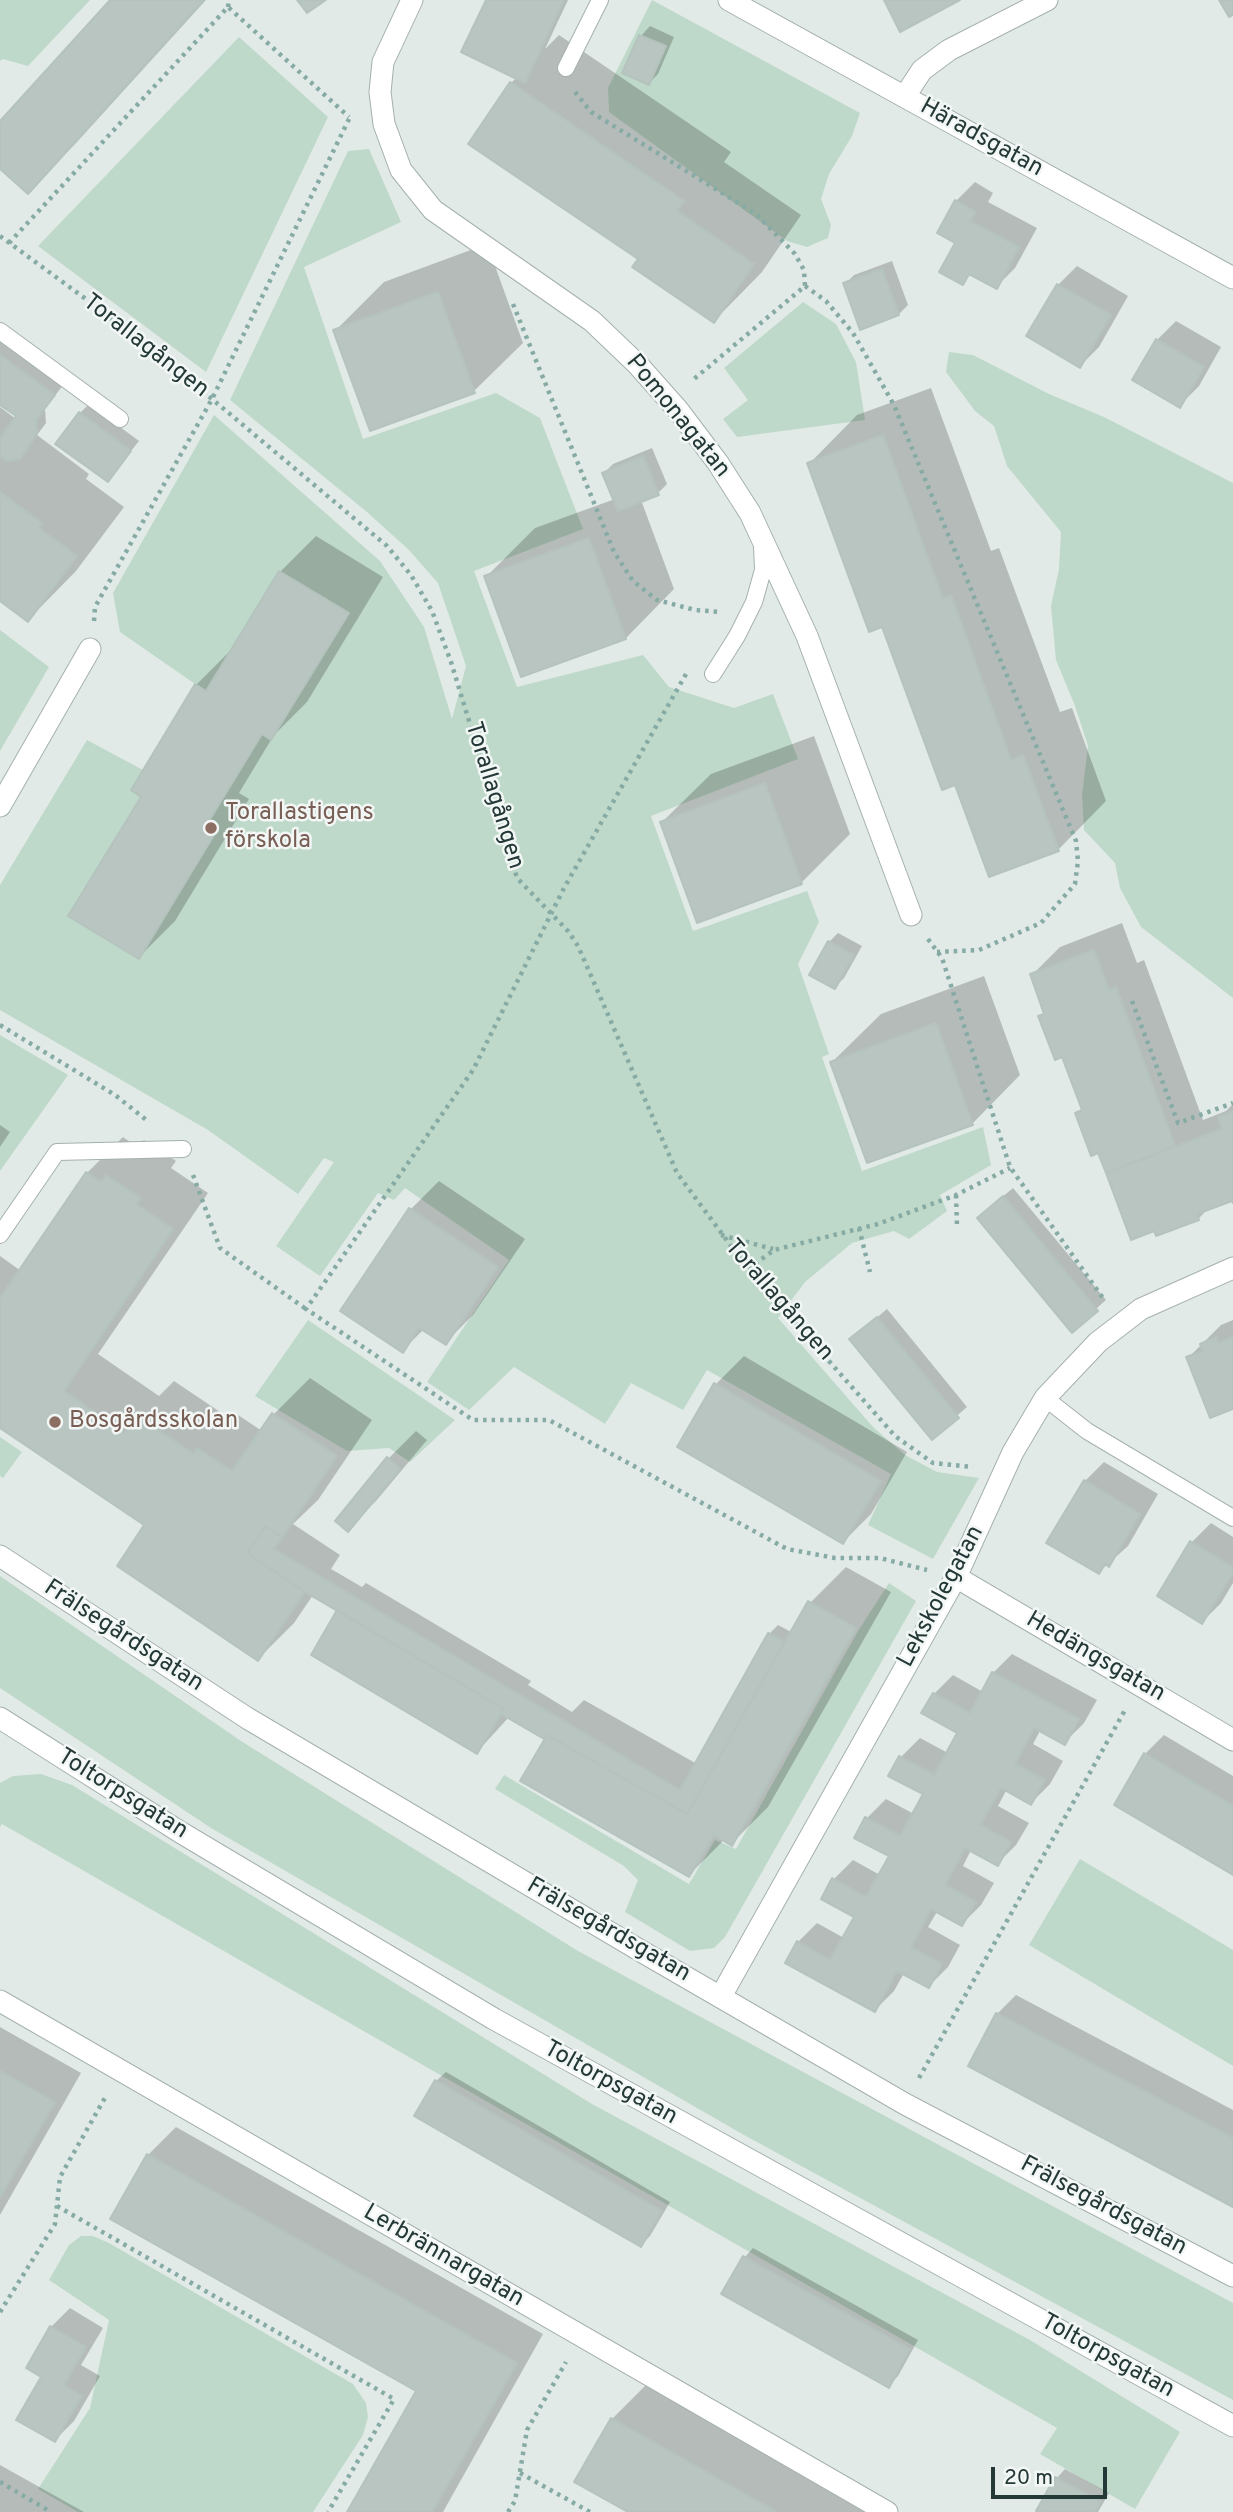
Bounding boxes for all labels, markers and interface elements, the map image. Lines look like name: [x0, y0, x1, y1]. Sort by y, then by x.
street label: Häradsgatan: [914, 93, 1048, 185]
street label: Torallagången: [76, 289, 214, 405]
street label: Pomonagatan: [619, 350, 735, 484]
street label: Torallagången: [457, 719, 529, 873]
place label: Torallastigens förskola: [225, 800, 374, 856]
marker: Torallastigens förskola: [203, 820, 219, 836]
street label: Torallagången: [717, 1234, 839, 1368]
place label: Bosgårdsskolan: [69, 1408, 238, 1436]
marker: Bosgårdsskolan: [47, 1414, 63, 1430]
street label: Lekskolegatan: [893, 1521, 991, 1673]
street label: Frälsegårdsgatan: [38, 1575, 208, 1699]
street label: Hedängsgatan: [1020, 1607, 1170, 1709]
street label: Toltorpsgatan: [51, 1743, 193, 1847]
street label: Frälsegårdsgatan: [521, 1872, 695, 1990]
street label: Toltorpsgatan: [538, 2035, 682, 2133]
street label: Frälsegårdsgatan: [1015, 2151, 1191, 2263]
street label: Lerbrännargatan: [357, 2199, 529, 2315]
street label: Toltorpsgatan: [1035, 2308, 1179, 2406]
scale bar: [995, 2452, 1110, 2496]
text: 20 m: [1004, 2465, 1053, 2492]

